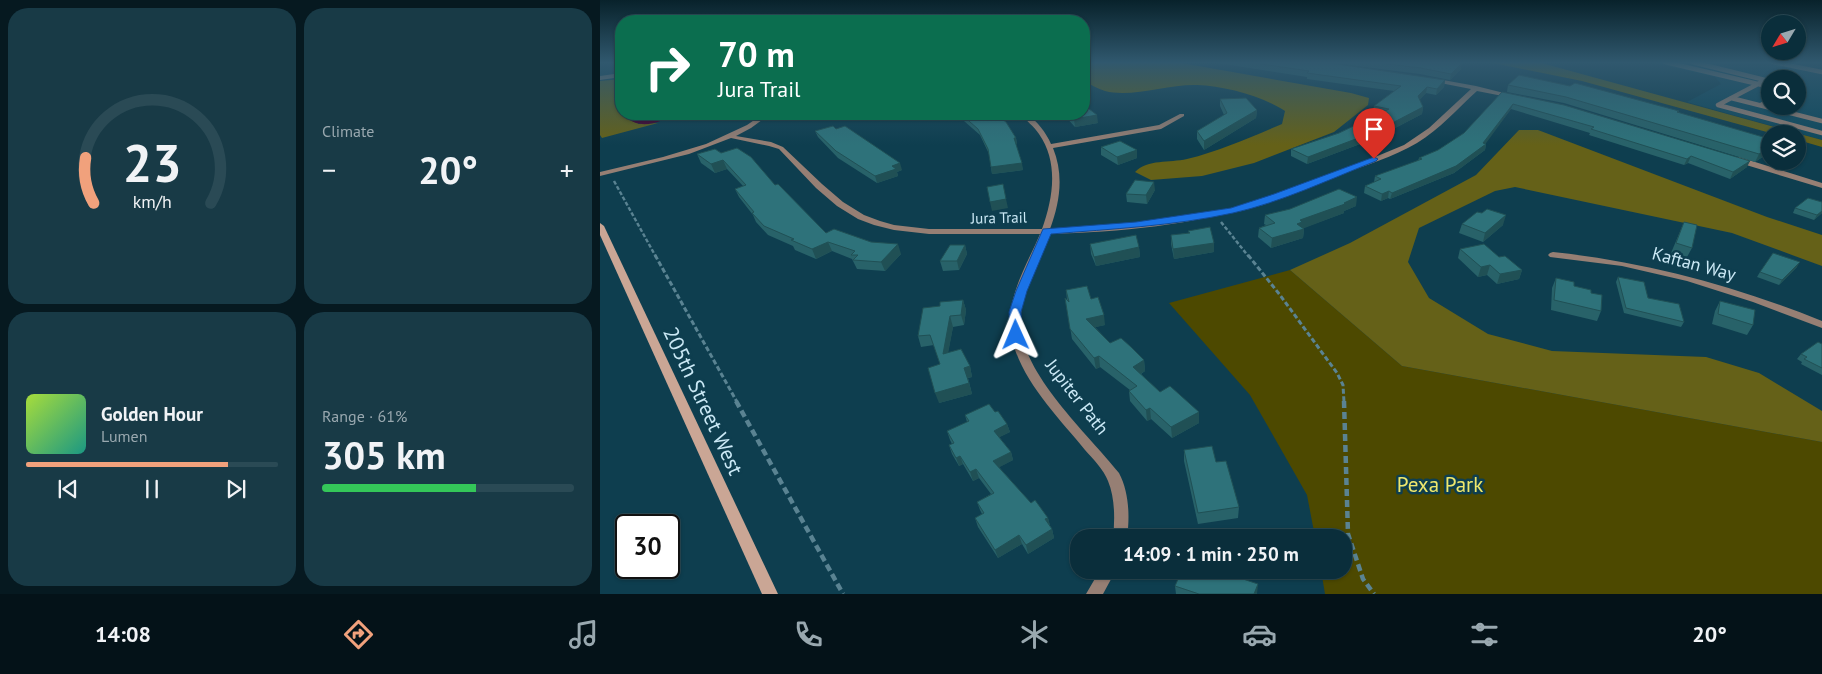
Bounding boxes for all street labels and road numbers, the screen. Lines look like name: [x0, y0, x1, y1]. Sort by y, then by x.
street label: Jura Trail: [970, 208, 1028, 228]
street label: Kaftan Way: [1650, 241, 1739, 286]
street label: 205th Street West: [657, 322, 750, 479]
street label: Jupiter Path: [1040, 353, 1114, 439]

